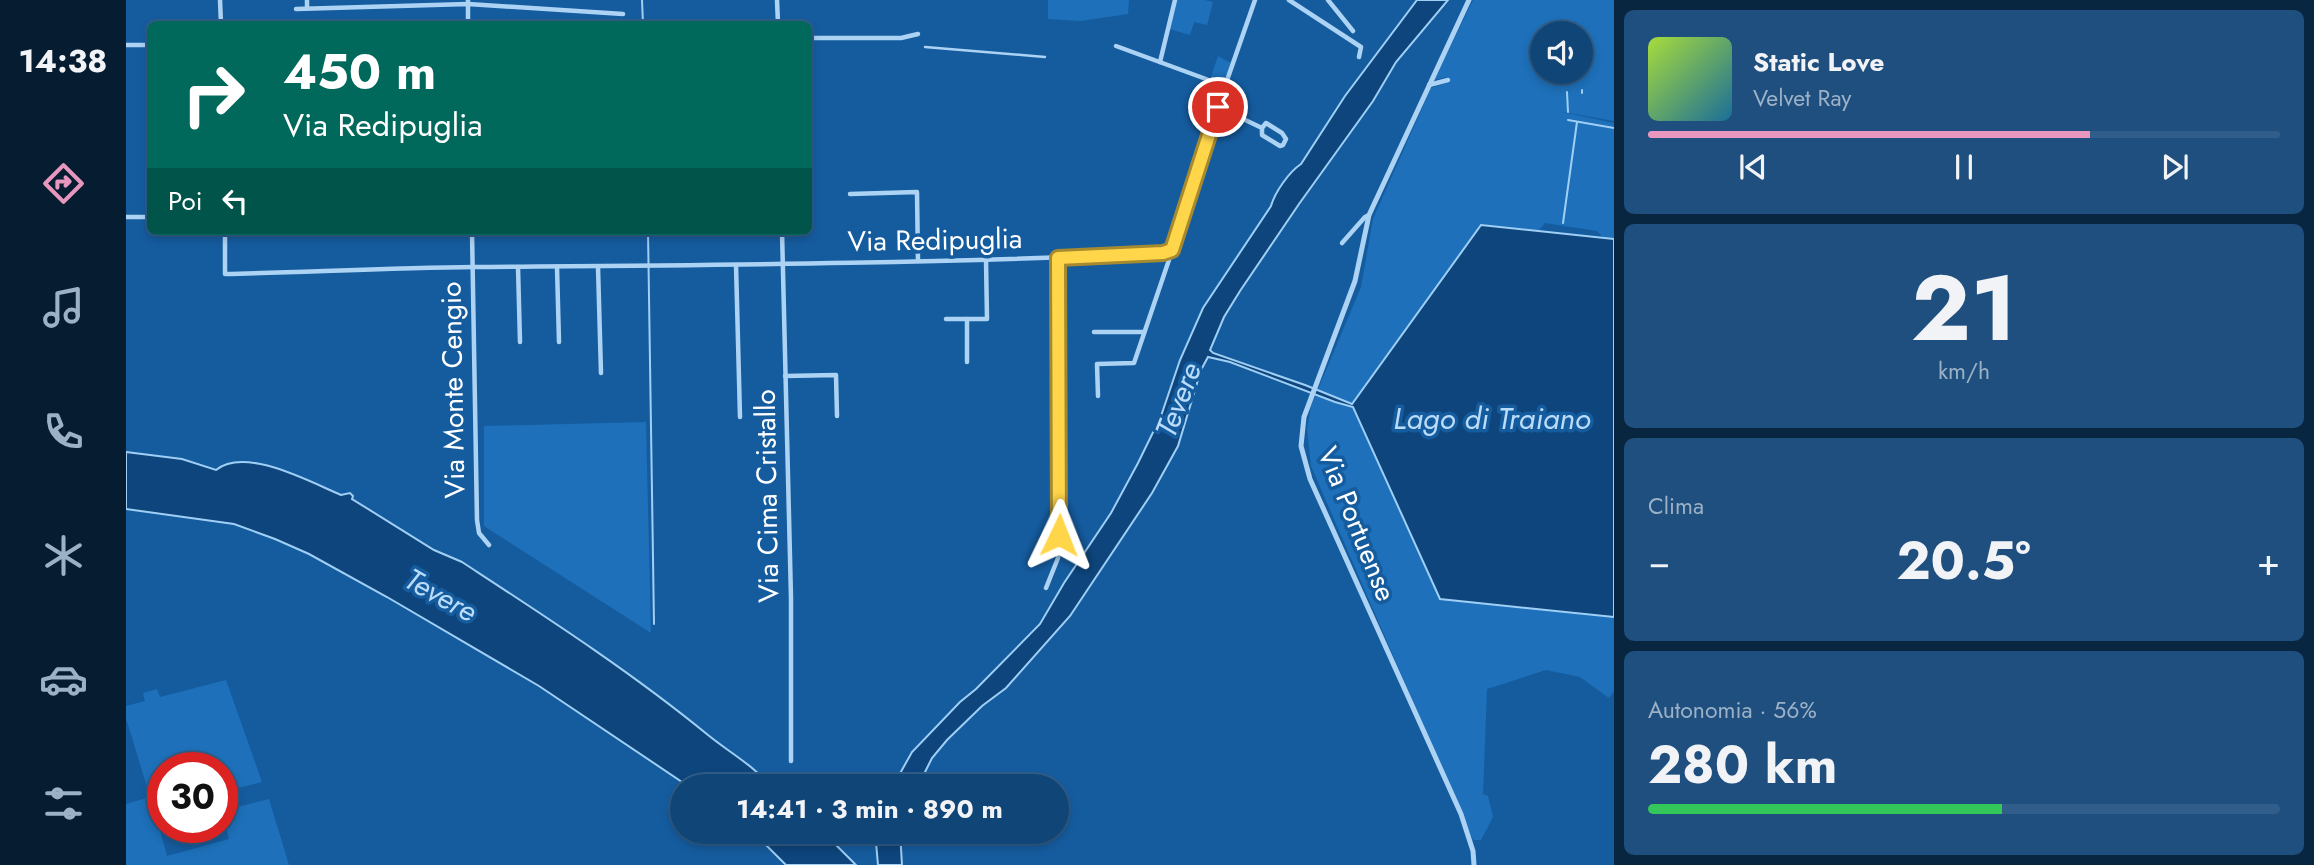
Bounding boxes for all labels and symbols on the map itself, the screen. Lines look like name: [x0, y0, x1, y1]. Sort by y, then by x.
pin: [1188, 77, 1248, 137]
street label: Via Redipuglia: [847, 218, 1023, 262]
street label: Via Monte Cengio: [431, 281, 475, 499]
water label: Tevere: [1144, 356, 1212, 444]
street label: Via Cima Cristallo: [745, 389, 789, 603]
water label: Lago di Traiano: [1393, 397, 1591, 440]
street label: Via Portuense: [1307, 441, 1407, 607]
position arrow: [1022, 498, 1096, 572]
water label: Tevere: [397, 558, 485, 632]
speed limit sign: 30: [147, 752, 238, 843]

